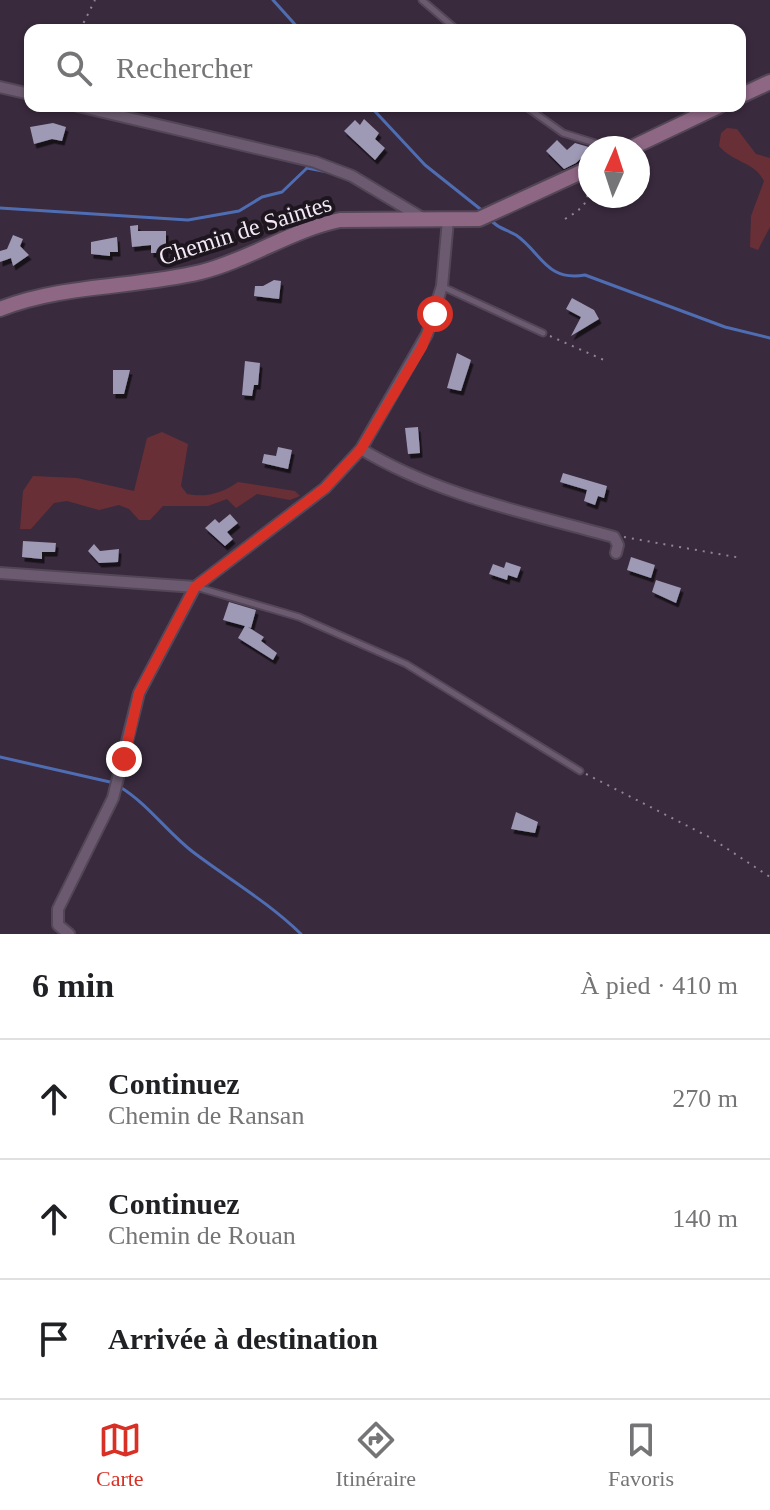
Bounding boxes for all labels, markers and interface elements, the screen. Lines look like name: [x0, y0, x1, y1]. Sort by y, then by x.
search box: [24, 24, 746, 112]
icon: search: [52, 46, 96, 90]
text: Rechercher: [116, 51, 253, 84]
north arrow: [578, 136, 650, 208]
street label: Chemin de Saintes: [155, 190, 335, 270]
route start: [417, 296, 453, 332]
route end: [106, 741, 142, 777]
text: 6 min: [32, 967, 114, 1004]
text: À pied · 410 m: [581, 971, 738, 1000]
text: Continuez: [108, 1067, 240, 1100]
icon: ahead: [32, 1077, 76, 1121]
text: 270 m: [672, 1084, 738, 1113]
text: Chemin de Ransan: [108, 1101, 304, 1130]
text: Continuez: [108, 1187, 240, 1220]
icon: ahead: [32, 1197, 76, 1241]
text: 140 m: [672, 1204, 738, 1233]
text: Chemin de Rouan: [108, 1221, 296, 1250]
icon: arrive: [32, 1317, 76, 1361]
text: Arrivée à destination: [108, 1322, 378, 1355]
tab: Carte: [96, 1418, 144, 1492]
tab: Itinéraire: [336, 1418, 416, 1492]
tab: Favoris: [608, 1418, 674, 1492]

